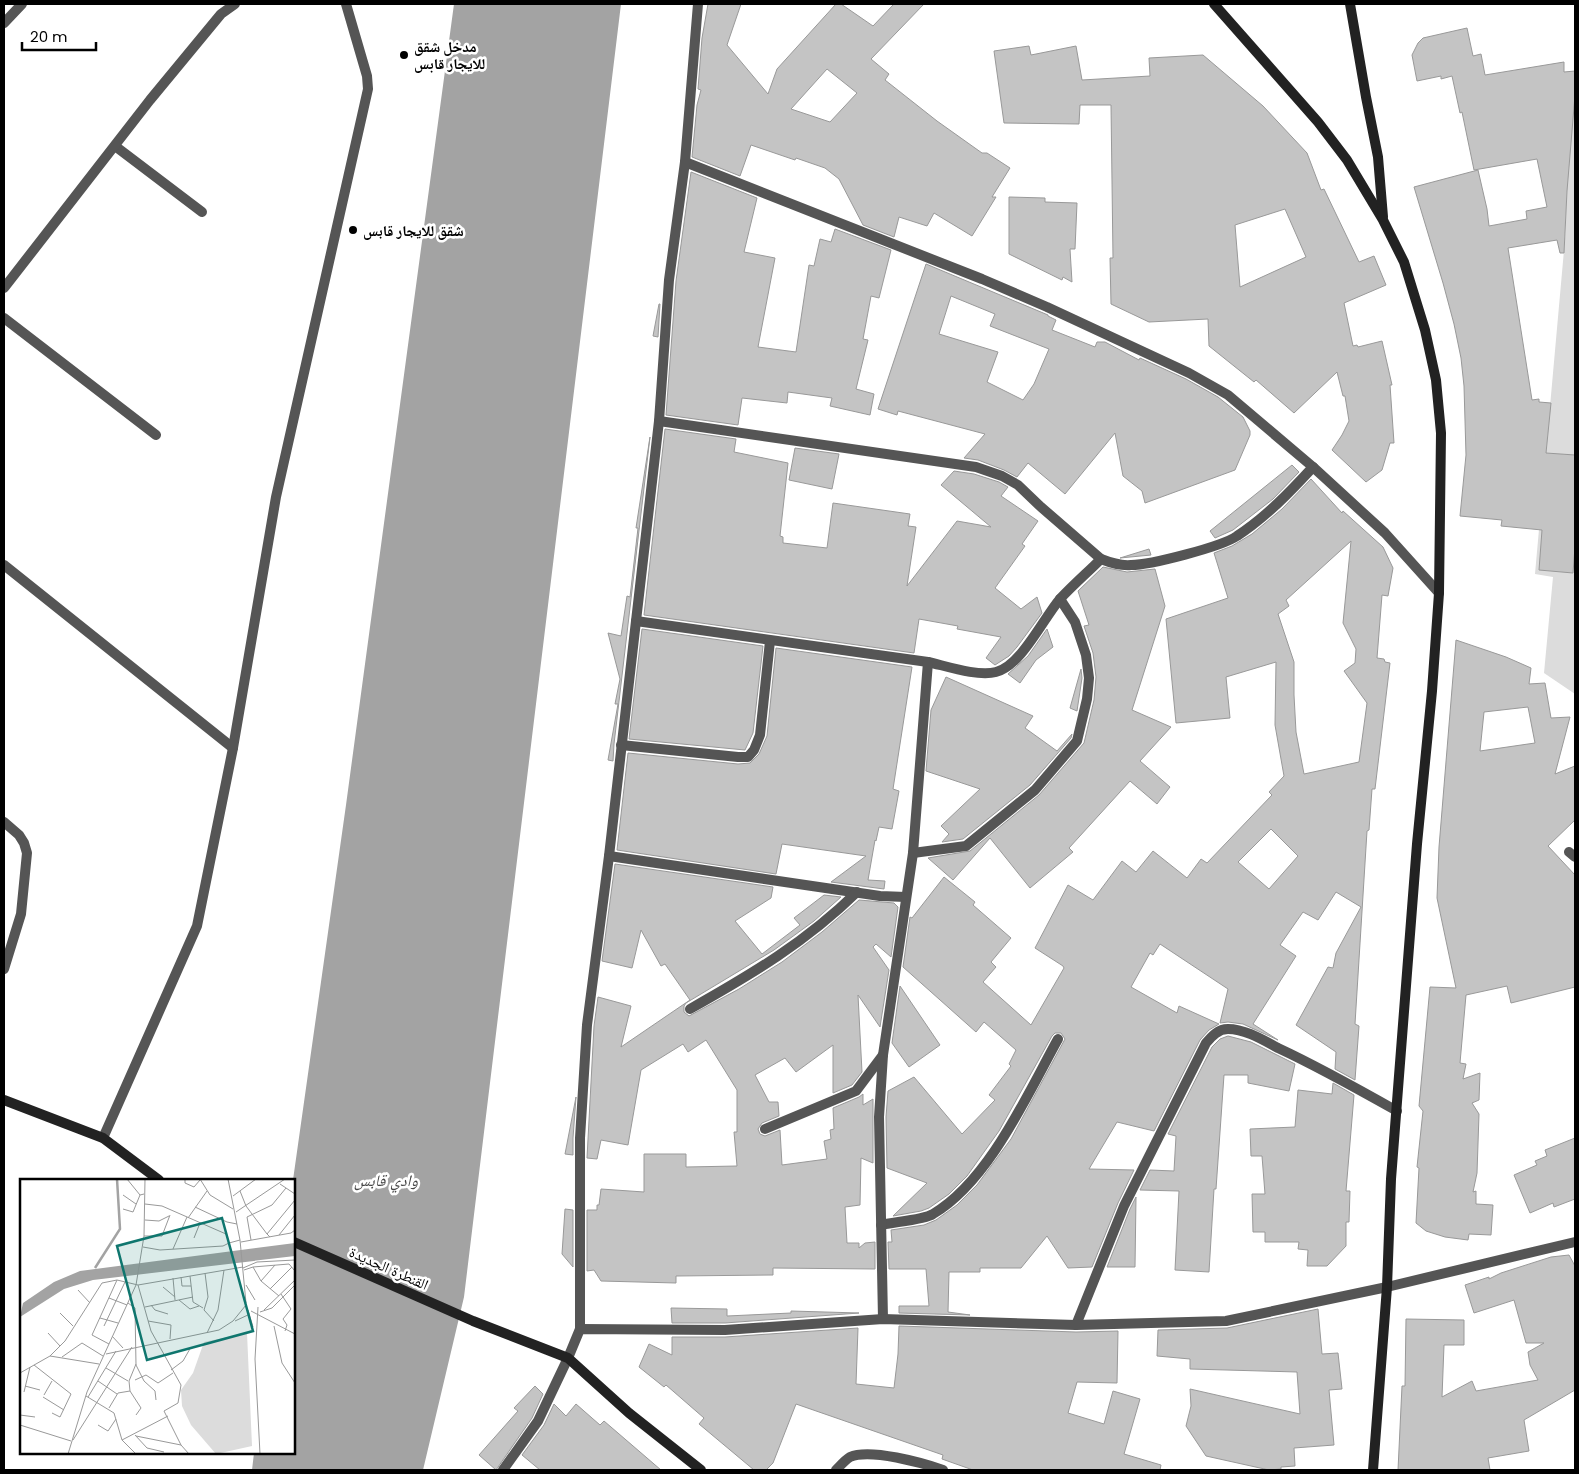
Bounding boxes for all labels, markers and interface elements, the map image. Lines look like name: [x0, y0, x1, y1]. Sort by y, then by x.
scale bar: [22, 20, 96, 52]
text: 20 m: [30, 26, 68, 47]
place label: مدخل شقق للايجار قابس: [414, 36, 485, 74]
marker: مدخل شقق للايجار قابس: [398, 49, 410, 61]
place label: شقق للايجار قابس: [363, 220, 464, 241]
marker: شقق للايجار قابس: [347, 224, 359, 236]
water label: وادي قابس: [354, 1169, 419, 1193]
inset map: [20, 1179, 295, 1454]
street label: القنطرة الجديدة: [346, 1241, 432, 1295]

